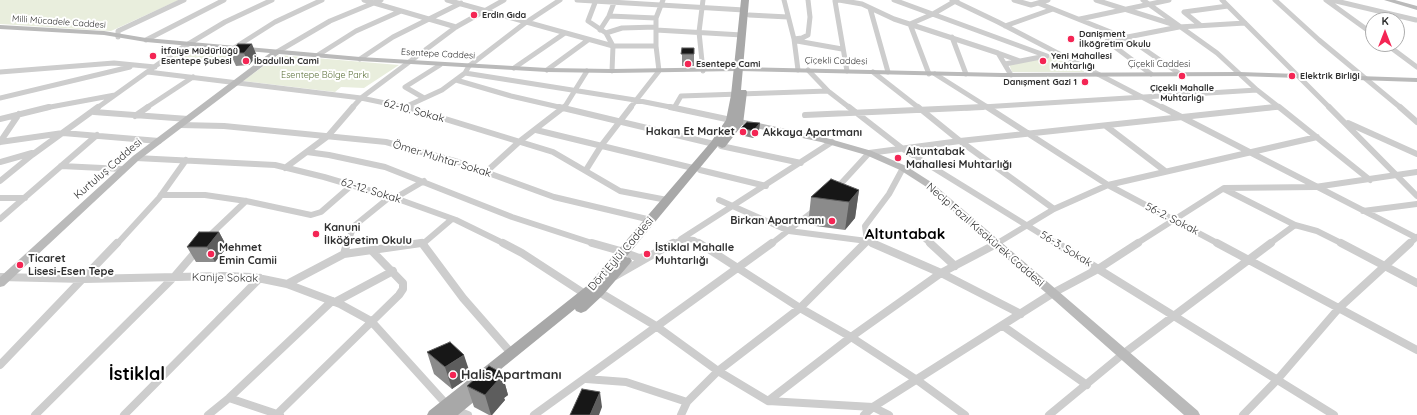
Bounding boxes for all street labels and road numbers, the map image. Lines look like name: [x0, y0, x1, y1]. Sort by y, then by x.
street label: Milli Mücadele Caddesi: [12, 13, 106, 31]
street label: Esentepe Caddesi: [401, 47, 475, 61]
street label: Çiçekli Caddesi: [805, 55, 867, 67]
street label: Çiçekli Caddesi: [1128, 59, 1190, 69]
street label: 62-10. Sokak: [382, 97, 446, 125]
street label: Kurtuluş Caddesi: [71, 136, 145, 202]
street label: Ömer Muhtar Sokak: [391, 138, 493, 180]
street label: 62-12. Sokak: [339, 176, 403, 206]
street label: Necip Fazıl Kısakürek Caddesi: [923, 180, 1047, 290]
street label: 56-2. Sokak: [1143, 200, 1201, 238]
street label: Dört Eylül Caddesi: [585, 215, 657, 293]
street label: 56-3. Sokak: [1038, 228, 1094, 270]
street label: Kanije Sokak: [192, 271, 258, 285]

